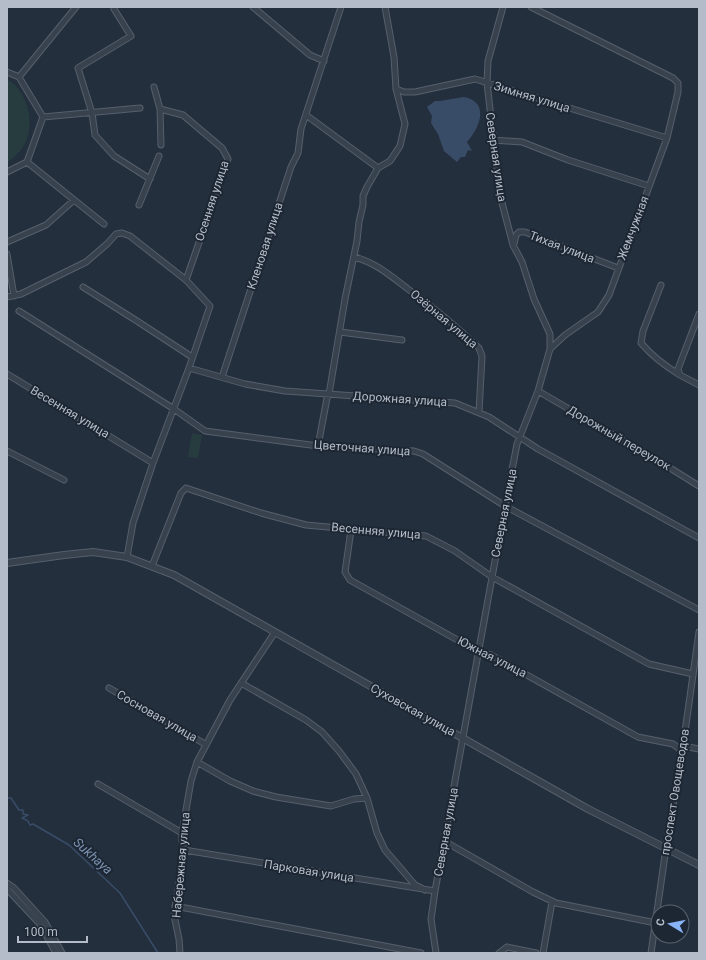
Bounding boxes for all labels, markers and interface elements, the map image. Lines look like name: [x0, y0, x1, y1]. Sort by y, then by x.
street label: Зимняя улица: [492, 79, 572, 115]
street label: Северная улица: [483, 111, 509, 203]
street label: Осенняя улица: [192, 159, 232, 243]
street label: Жемчужная: [614, 194, 652, 262]
street label: Кленовая улица: [244, 201, 286, 291]
street label: Тихая улица: [528, 228, 596, 266]
street label: Озёрная улица: [408, 287, 480, 351]
street label: Весенняя улица: [28, 383, 112, 441]
street label: Дорожная улица: [352, 389, 448, 409]
street label: Дорожный переулок: [565, 403, 673, 473]
street label: Цветочная улица: [313, 438, 411, 458]
street label: Северная улица: [489, 467, 519, 559]
street label: Весенняя улица: [331, 520, 421, 542]
street label: Южная улица: [455, 634, 529, 680]
street label: Суховская улица: [368, 681, 458, 739]
street label: Сосновая улица: [114, 687, 200, 745]
street label: проспект Овощеводов: [658, 728, 692, 856]
street label: Северная улица: [431, 786, 461, 878]
street label: Набережная улица: [169, 811, 193, 919]
water label: Sukhaya: [70, 835, 116, 877]
street label: Парковая улица: [263, 857, 355, 885]
north arrow: [650, 904, 690, 944]
scale bar: [18, 918, 87, 944]
text: С: [654, 918, 668, 927]
text: 100 m: [24, 925, 58, 939]

